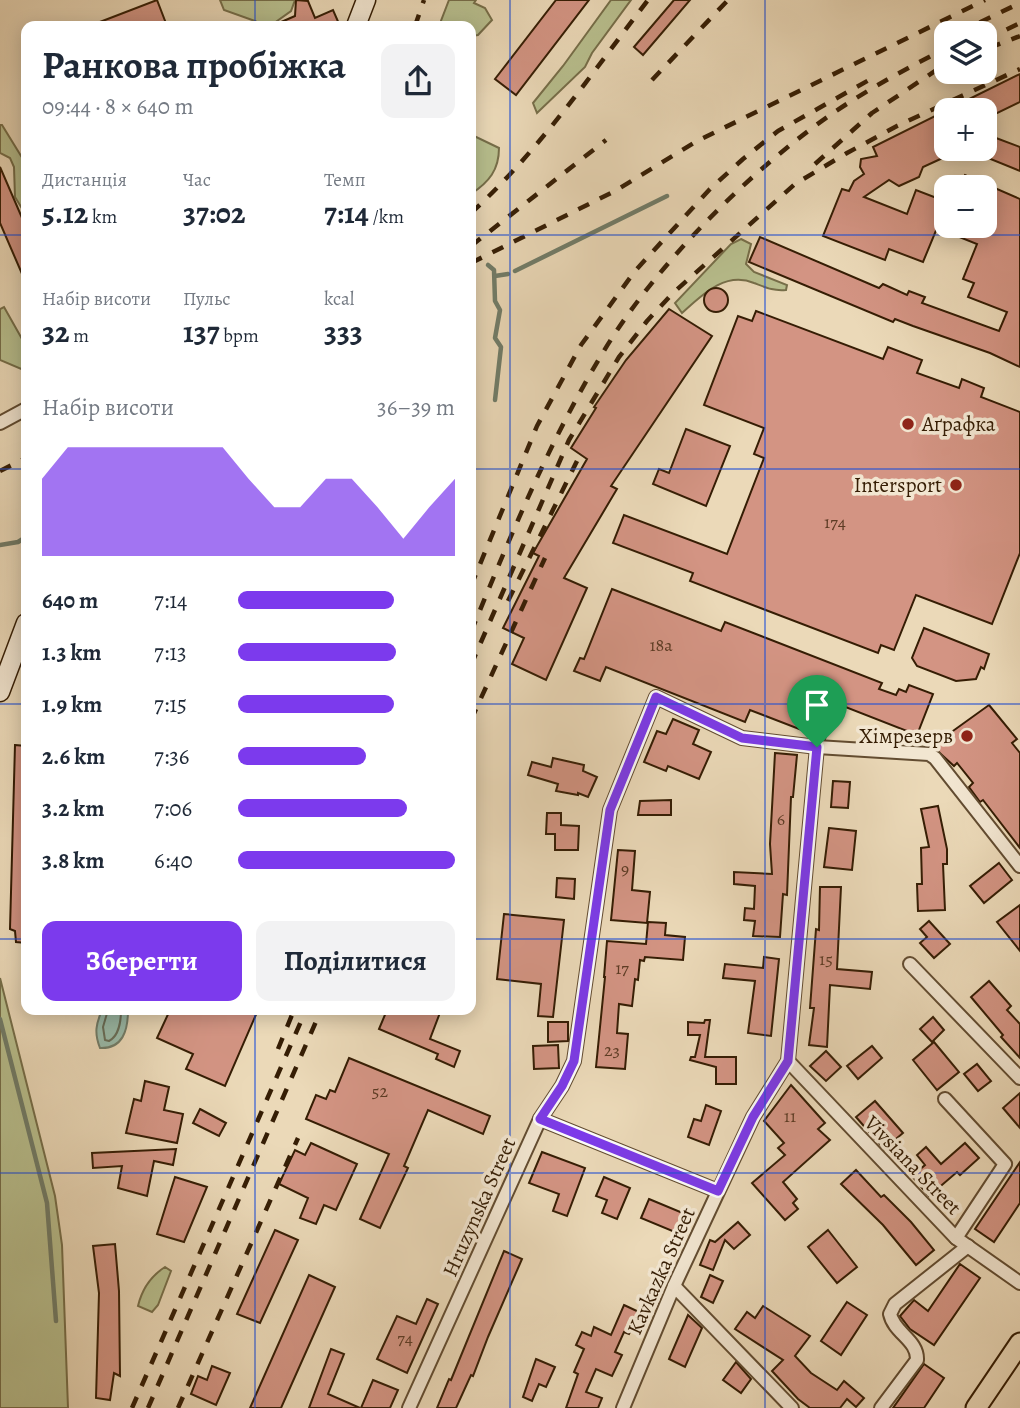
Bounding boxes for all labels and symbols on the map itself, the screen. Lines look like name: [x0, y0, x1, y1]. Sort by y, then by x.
place label: Аґрафка: [921, 410, 996, 438]
marker: Аґрафка: [900, 416, 916, 432]
place label: Intersport: [854, 471, 942, 499]
marker: Intersport: [948, 477, 964, 493]
house number: 174: [824, 510, 846, 534]
house number: 18а: [649, 633, 673, 657]
pin: [787, 675, 847, 747]
place label: Хімрезерв: [859, 722, 953, 750]
marker: Хімрезерв: [959, 728, 975, 744]
house number: 6: [777, 807, 785, 831]
house number: 9: [621, 857, 629, 881]
house number: 15: [819, 947, 833, 971]
house number: 17: [615, 956, 629, 980]
house number: 23: [604, 1038, 620, 1062]
house number: 52: [372, 1079, 389, 1103]
house number: 11: [784, 1104, 796, 1128]
street label: Vivsiana Street: [858, 1108, 968, 1221]
street label: Hruzynska Street: [436, 1133, 522, 1281]
street label: Kavkazka Street: [620, 1203, 702, 1339]
house number: 74: [397, 1326, 413, 1350]

